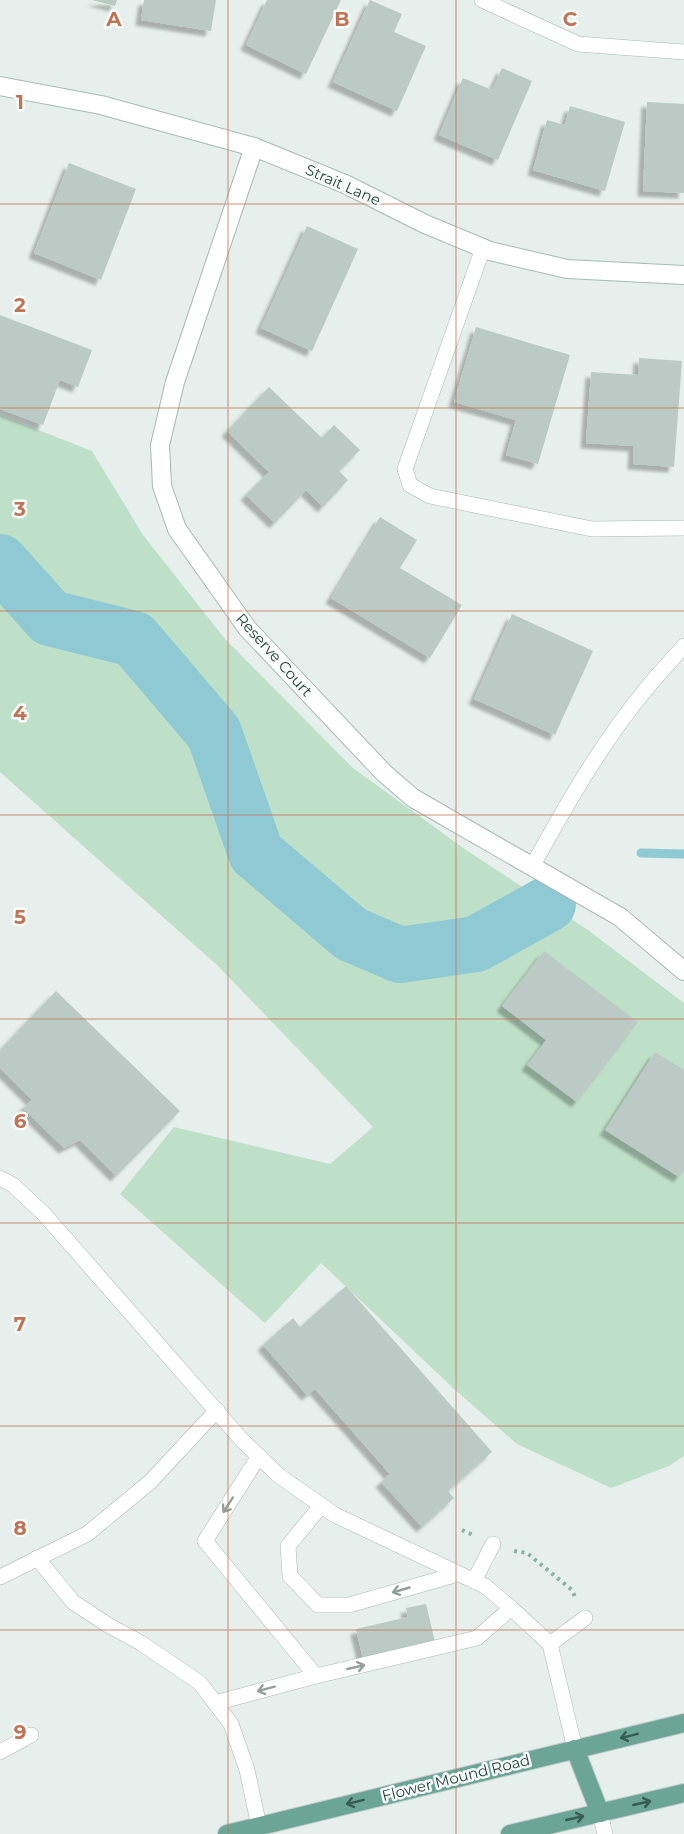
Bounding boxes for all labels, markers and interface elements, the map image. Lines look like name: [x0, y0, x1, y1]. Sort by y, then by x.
text: A: [105, 7, 122, 31]
text: B: [334, 7, 350, 31]
text: C: [563, 7, 578, 31]
text: 1: [16, 90, 24, 114]
street label: Strait Lane: [303, 160, 384, 210]
text: 2: [14, 293, 26, 317]
text: 3: [13, 497, 26, 521]
street label: Reserve Court: [232, 609, 317, 700]
text: 4: [13, 701, 27, 725]
text: 5: [14, 905, 26, 929]
text: 6: [14, 1109, 27, 1133]
text: 7: [14, 1312, 26, 1336]
one-way arrow: [221, 1496, 233, 1513]
text: 8: [13, 1516, 27, 1540]
one-way arrow: [392, 1585, 411, 1596]
one-way arrow: [346, 1660, 365, 1672]
one-way arrow: [257, 1684, 276, 1696]
text: 9: [14, 1720, 26, 1744]
one-way arrow: [620, 1730, 639, 1742]
street label: Flower Mound Road: [380, 1750, 532, 1805]
one-way arrow: [632, 1796, 651, 1808]
one-way arrow: [345, 1797, 364, 1809]
one-way arrow: [565, 1812, 584, 1824]

